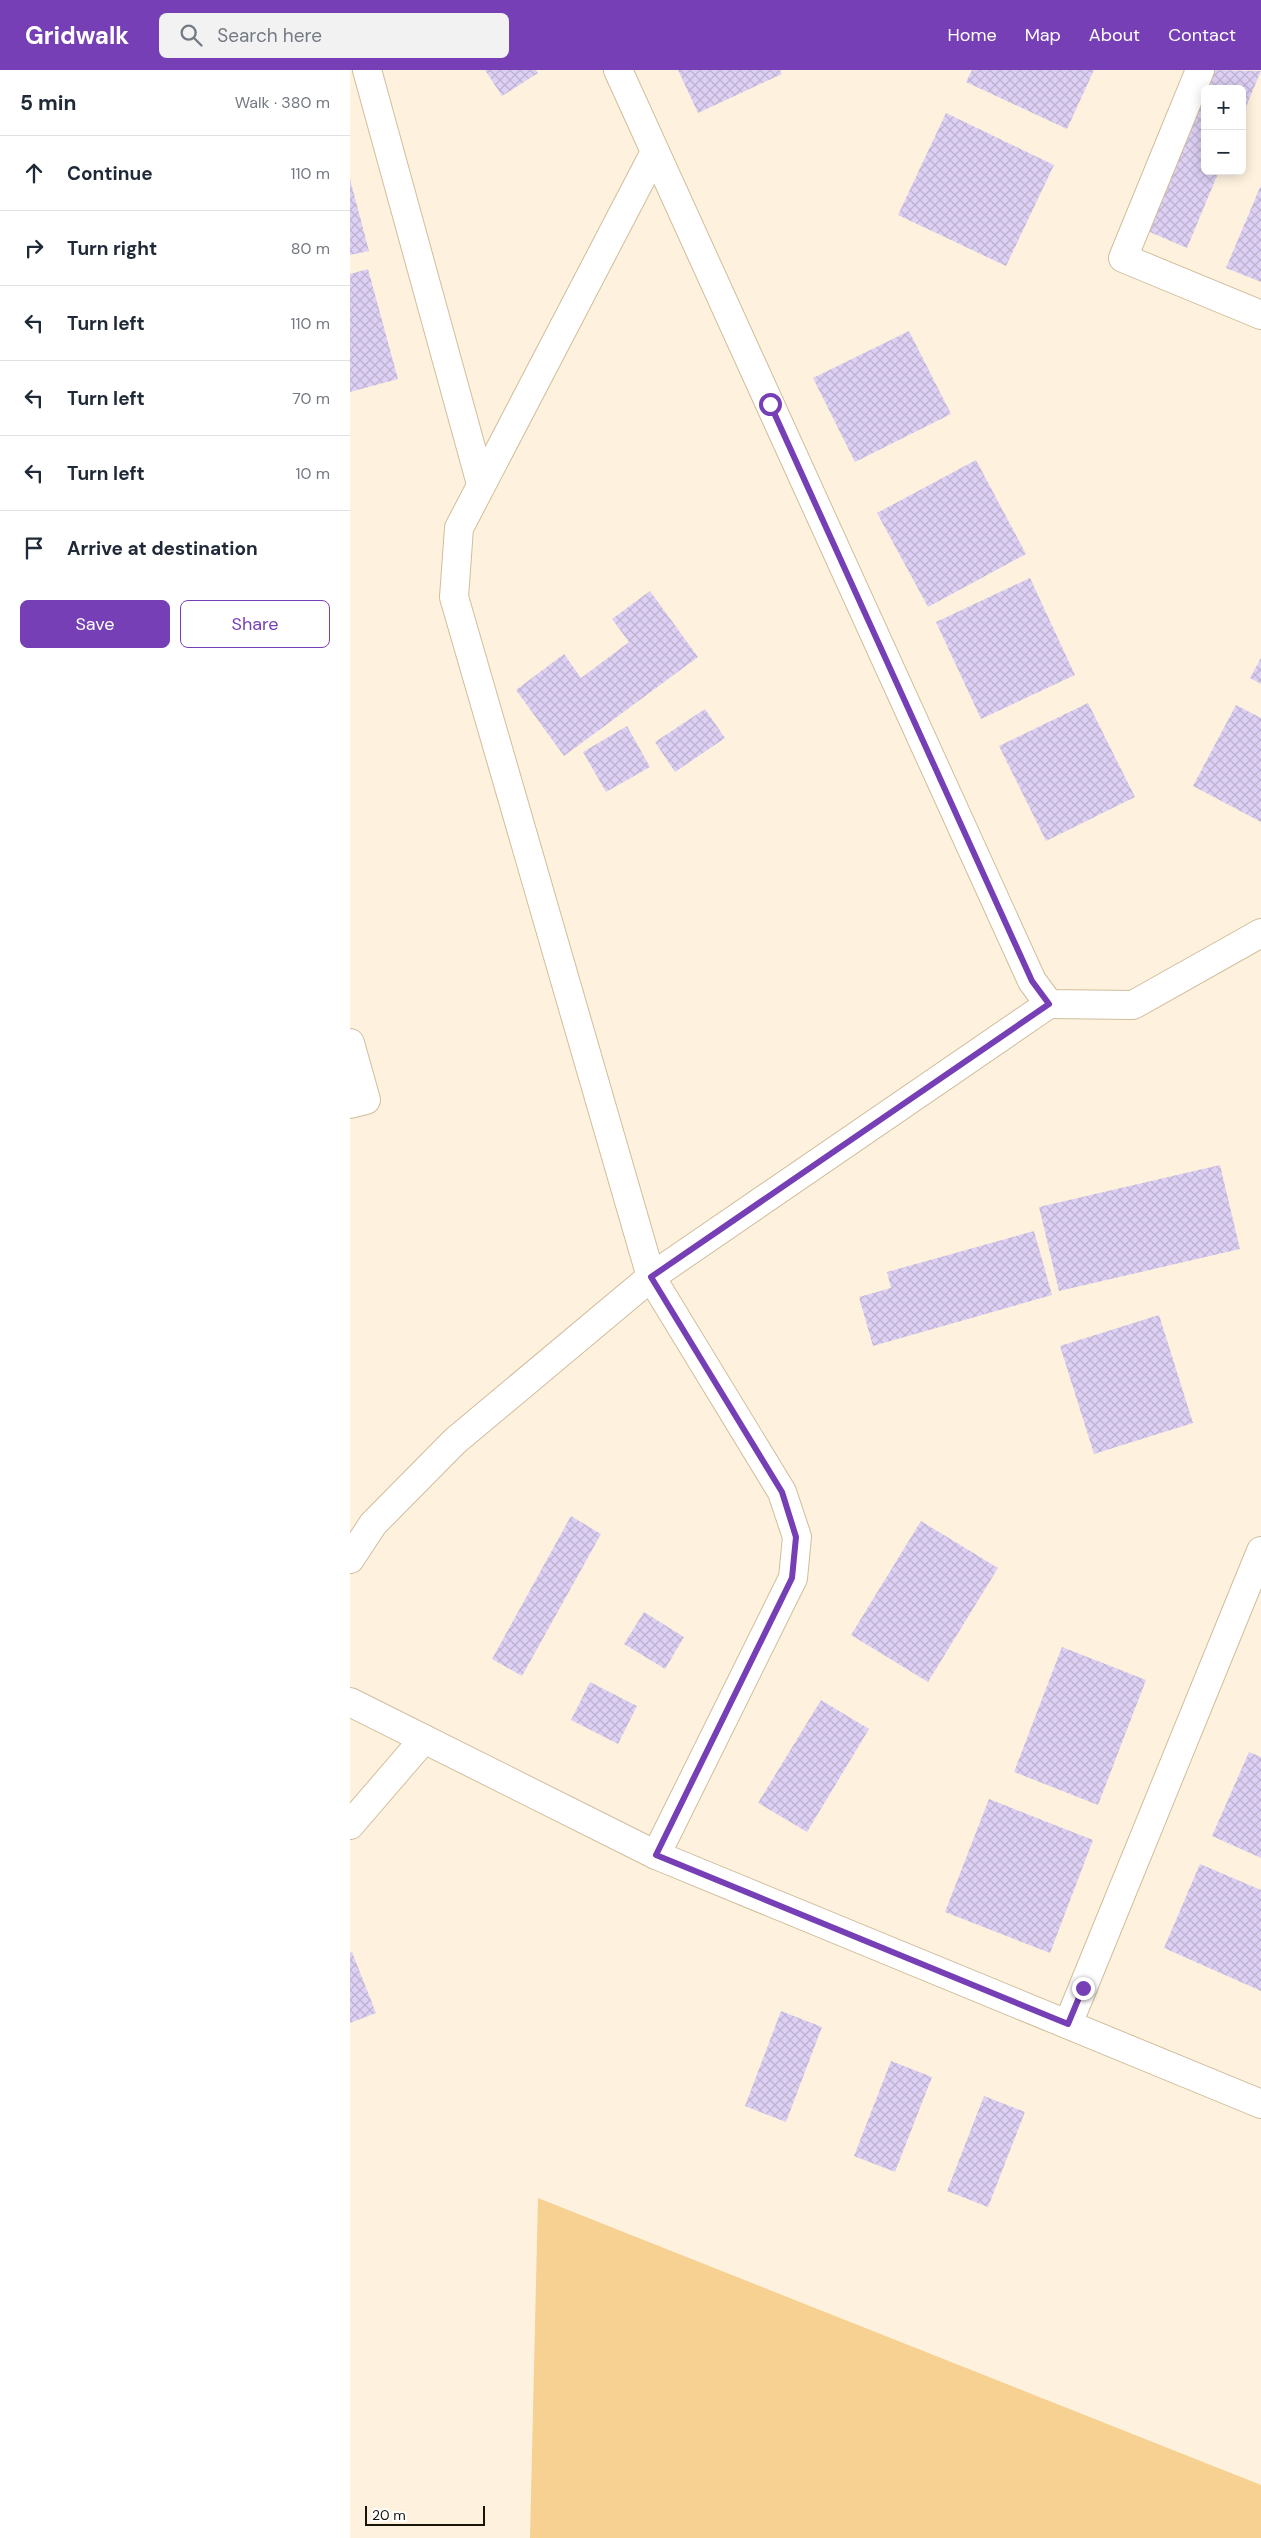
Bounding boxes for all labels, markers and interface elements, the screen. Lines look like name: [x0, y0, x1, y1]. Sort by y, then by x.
search box: [159, 13, 509, 58]
text: Gridwalk: [25, 20, 129, 51]
icon: search: [177, 21, 205, 49]
text: Search here: [217, 23, 322, 48]
text: Home: [947, 23, 997, 47]
text: Map: [1025, 23, 1061, 47]
text: About: [1089, 23, 1140, 47]
text: Contact: [1168, 23, 1236, 47]
map controls: [1201, 85, 1246, 175]
button: +: [1201, 85, 1246, 130]
text: 5 min: [20, 89, 76, 117]
text: Walk · 380 m: [235, 92, 330, 113]
button: −: [1201, 130, 1246, 175]
icon: ahead: [20, 159, 48, 187]
text: Continue: [67, 161, 153, 186]
text: 110 m: [291, 163, 330, 184]
icon: right: [20, 234, 48, 262]
text: Turn right: [67, 236, 157, 261]
text: 80 m: [291, 238, 330, 259]
icon: left: [20, 309, 48, 337]
text: Turn left: [67, 311, 145, 336]
text: 110 m: [291, 313, 330, 334]
icon: left: [20, 384, 48, 412]
text: Turn left: [67, 386, 145, 411]
text: 70 m: [292, 388, 330, 409]
route start: [759, 393, 782, 416]
icon: left: [20, 459, 48, 487]
text: Turn left: [67, 461, 145, 486]
text: 10 m: [296, 463, 330, 484]
icon: arrive: [20, 534, 48, 562]
text: Arrive at destination: [67, 536, 258, 561]
button: Save: [20, 600, 170, 648]
button: Share: [180, 600, 330, 648]
route end: [1072, 1977, 1095, 2000]
scale bar: [365, 2503, 485, 2526]
text: 20 m: [372, 2506, 406, 2524]

